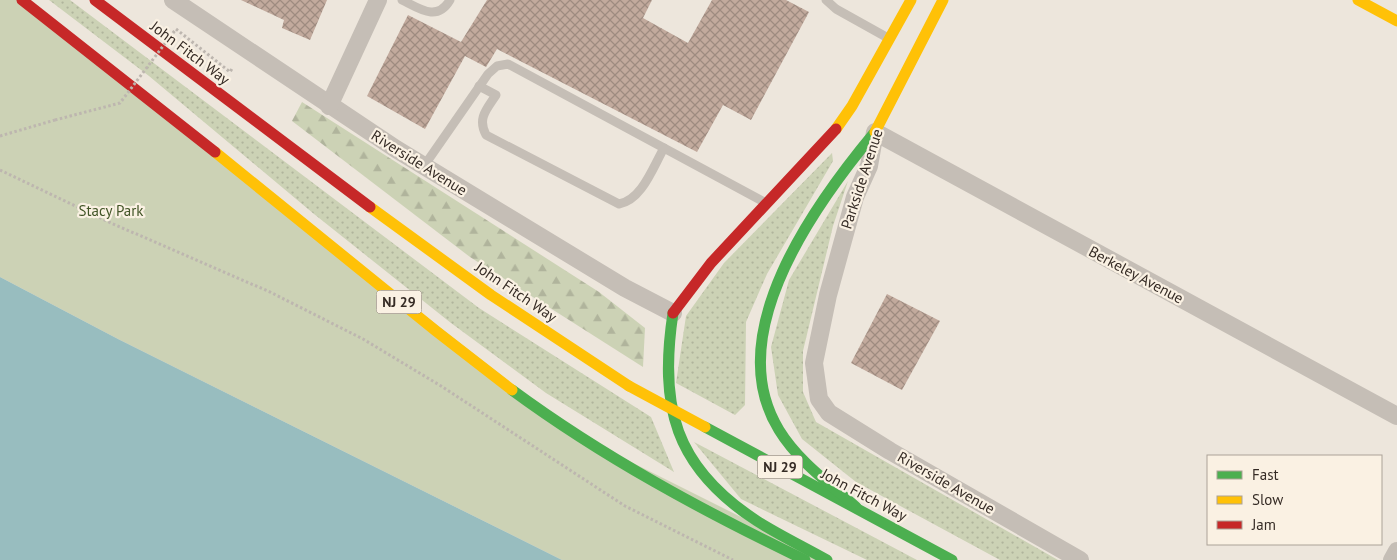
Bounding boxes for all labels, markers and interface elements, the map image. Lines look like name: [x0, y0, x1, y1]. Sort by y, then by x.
street label: John Fitch Way: [146, 16, 234, 89]
street label: Riverside Avenue: [368, 126, 471, 200]
street label: Parkside Avenue: [836, 126, 887, 231]
park label: Stacy Park: [78, 201, 144, 220]
street label: Berkeley Avenue: [1086, 242, 1187, 308]
street label: John Fitch Way: [471, 257, 561, 326]
road number: NJ 29: [376, 290, 422, 314]
street label: Riverside Avenue: [894, 447, 998, 518]
legend: [1207, 455, 1382, 545]
road number: NJ 29: [758, 456, 802, 478]
street label: John Fitch Way: [817, 464, 910, 525]
text: Fast: [1252, 465, 1279, 484]
text: Slow: [1252, 490, 1283, 509]
text: Jam: [1251, 515, 1276, 534]

